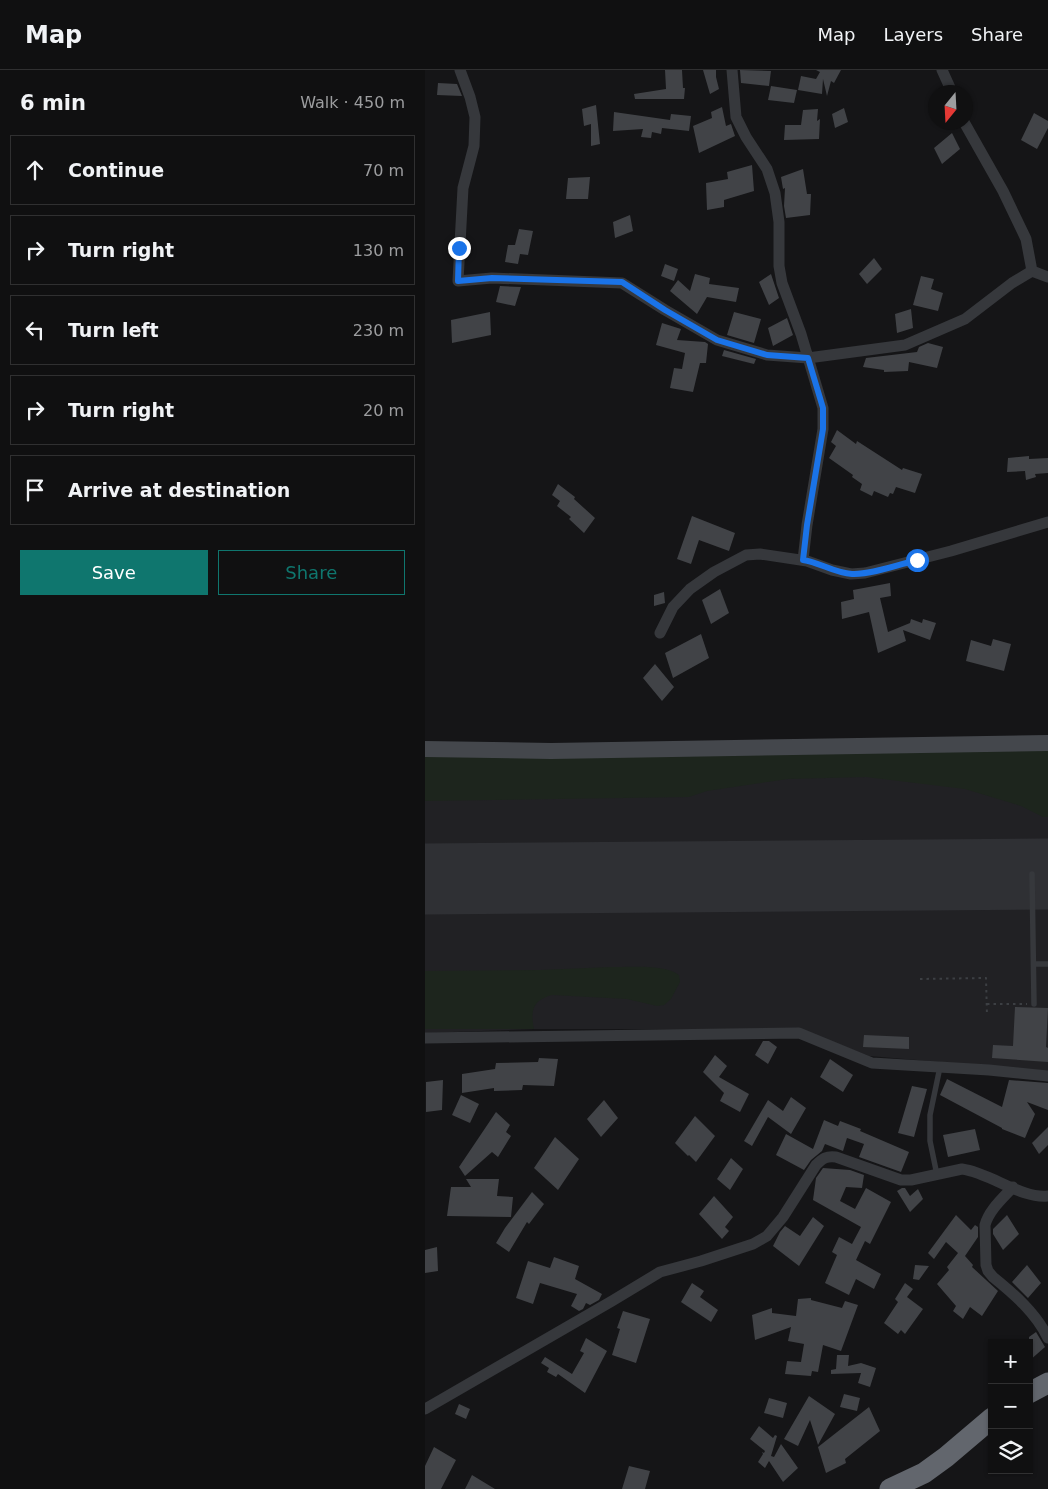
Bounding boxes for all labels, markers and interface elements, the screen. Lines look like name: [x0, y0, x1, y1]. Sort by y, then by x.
text: Map: [25, 21, 82, 49]
text: Map: [817, 24, 855, 45]
text: Layers: [883, 24, 943, 45]
text: Share: [971, 24, 1023, 45]
north arrow: [928, 85, 973, 130]
text: 6 min: [20, 91, 86, 115]
text: Walk · 450 m: [300, 93, 405, 112]
icon: ahead: [21, 156, 49, 184]
text: Continue: [68, 159, 164, 181]
text: 70 m: [363, 161, 404, 180]
icon: right: [21, 236, 49, 264]
route end: [448, 237, 471, 260]
text: Turn right: [68, 239, 174, 261]
text: 130 m: [353, 241, 404, 260]
icon: left: [21, 316, 49, 344]
text: Turn left: [68, 319, 159, 341]
text: 230 m: [353, 321, 404, 340]
icon: right: [21, 396, 49, 424]
text: Turn right: [68, 399, 174, 421]
text: 20 m: [363, 401, 404, 420]
icon: arrive: [21, 476, 49, 504]
text: Arrive at destination: [68, 479, 290, 501]
route start: [906, 549, 929, 572]
button: Save: [20, 550, 208, 595]
button: Share: [218, 550, 405, 595]
map controls: [988, 1339, 1033, 1474]
button: +: [988, 1339, 1033, 1384]
button: −: [988, 1384, 1033, 1429]
button: layers: [988, 1429, 1033, 1474]

